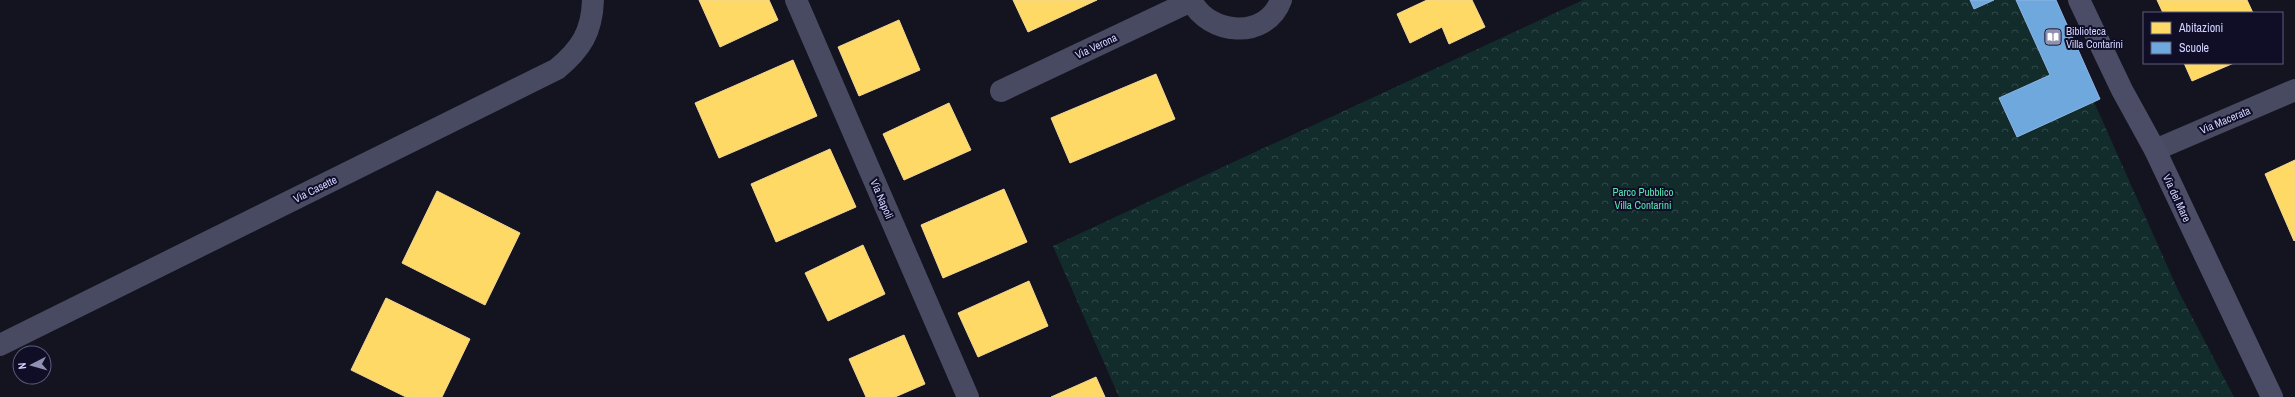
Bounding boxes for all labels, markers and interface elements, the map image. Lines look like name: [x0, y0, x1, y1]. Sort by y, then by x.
legend: [2143, 12, 2283, 64]
text: Abitazioni: [2178, 20, 2223, 36]
place label: Biblioteca Villa Contarini: [2066, 24, 2123, 51]
library icon: Biblioteca Villa Contarini: [2043, 27, 2063, 47]
street label: Via Verona: [1073, 30, 1119, 62]
text: Scuole: [2179, 40, 2209, 56]
street label: Via Macerata: [2198, 103, 2252, 137]
street label: Via Casette: [291, 172, 339, 206]
street label: Via del Mare: [2160, 172, 2194, 224]
street label: Via Napoli: [867, 177, 897, 221]
park label: Parco Pubblico Villa Contarini: [1612, 185, 1674, 212]
north arrow: [12, 345, 52, 385]
text: N: [15, 362, 29, 370]

